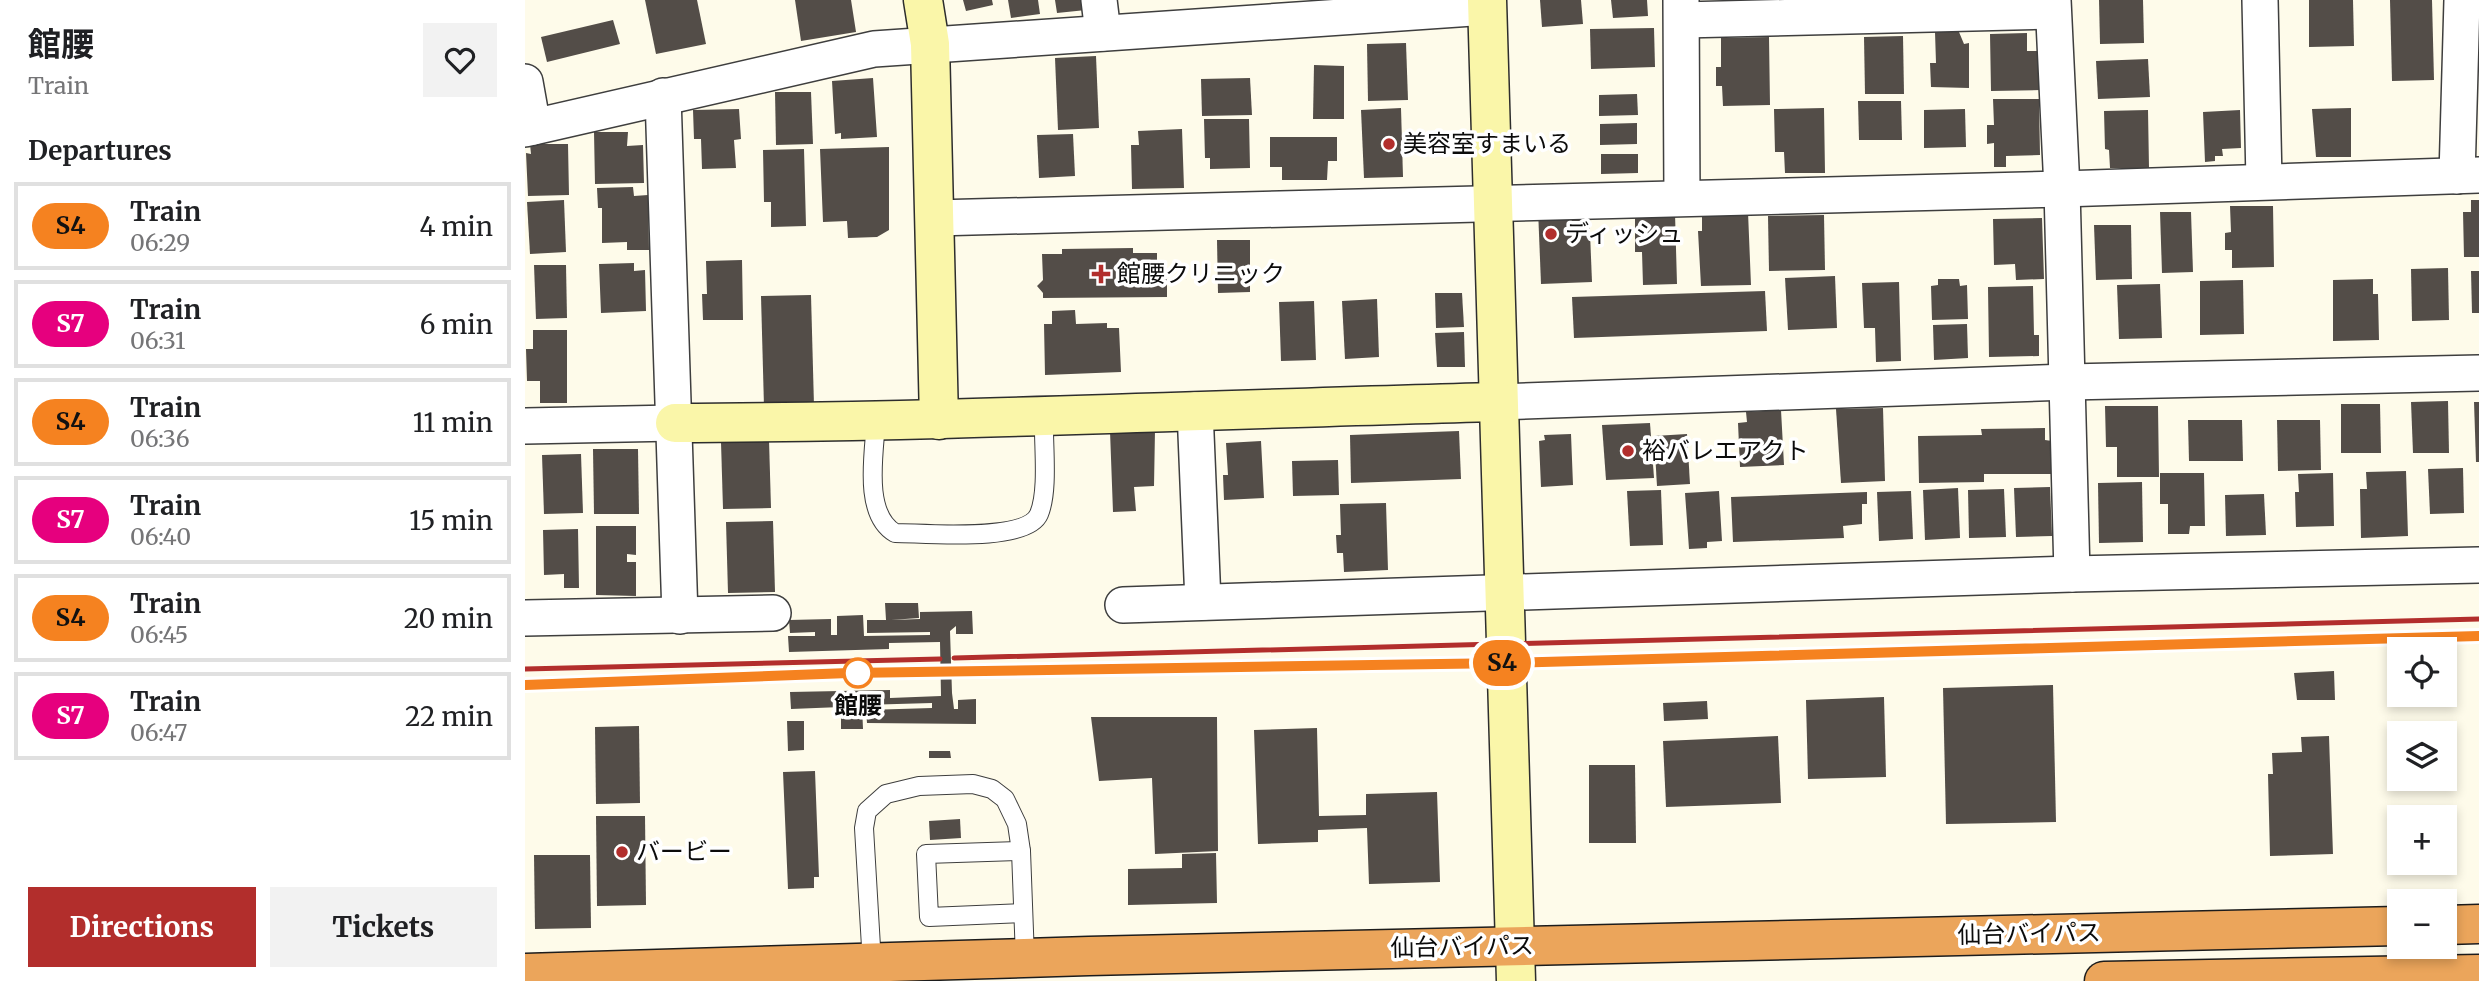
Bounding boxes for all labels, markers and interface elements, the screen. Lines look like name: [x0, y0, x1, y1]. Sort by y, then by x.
button: heart: [423, 23, 497, 97]
text: 館腰: [28, 24, 94, 65]
text: Train: [28, 71, 89, 100]
place label: 美容室すまいる: [1403, 128, 1571, 159]
text: Departures: [28, 134, 172, 167]
marker: 美容室すまいる: [1381, 136, 1397, 152]
text: Train: [130, 195, 201, 228]
text: S4: [55, 210, 86, 241]
text: 4 min: [419, 210, 493, 243]
place label: ディッシュ: [1565, 218, 1683, 249]
marker: ディッシュ: [1543, 226, 1559, 242]
text: 06:29: [130, 228, 190, 257]
place label: 館腰クリニック: [1117, 258, 1285, 289]
marker: 館腰クリニック: [1091, 264, 1111, 284]
text: Train: [130, 293, 201, 326]
text: S7: [56, 308, 85, 339]
text: 6 min: [420, 308, 493, 341]
text: 06:31: [130, 326, 185, 355]
text: Train: [130, 391, 201, 424]
text: S4: [55, 406, 86, 437]
text: 11 min: [413, 406, 493, 439]
text: 06:36: [130, 424, 190, 453]
place label: 裕バレエアクト: [1642, 435, 1809, 466]
marker: 裕バレエアクト: [1620, 443, 1636, 459]
text: Train: [130, 489, 201, 522]
text: S7: [56, 504, 85, 535]
text: 15 min: [409, 504, 493, 537]
text: 06:40: [130, 522, 191, 551]
text: Train: [130, 587, 201, 620]
text: S4: [55, 602, 86, 633]
text: 20 min: [404, 602, 493, 635]
text: 06:45: [130, 620, 188, 649]
map controls: [2387, 637, 2457, 959]
button: locate: [2387, 637, 2457, 707]
line badge: S4: [1471, 640, 1534, 686]
text: S4: [1487, 647, 1517, 678]
marker: 館腰: [843, 658, 873, 688]
text: Train: [130, 685, 201, 718]
place label: 館腰: [834, 690, 882, 721]
text: S7: [56, 700, 85, 731]
text: 22 min: [405, 700, 493, 733]
text: 06:47: [130, 718, 187, 747]
button: layers: [2387, 721, 2457, 791]
button: +: [2387, 805, 2457, 875]
place label: バービー: [636, 836, 732, 867]
marker: バービー: [614, 844, 630, 860]
button: Directions: [28, 887, 256, 967]
button: Tickets: [270, 887, 497, 967]
button: −: [2387, 889, 2457, 959]
street label: 仙台バイパス: [1957, 917, 2101, 950]
street label: 仙台バイパス: [1390, 930, 1534, 963]

